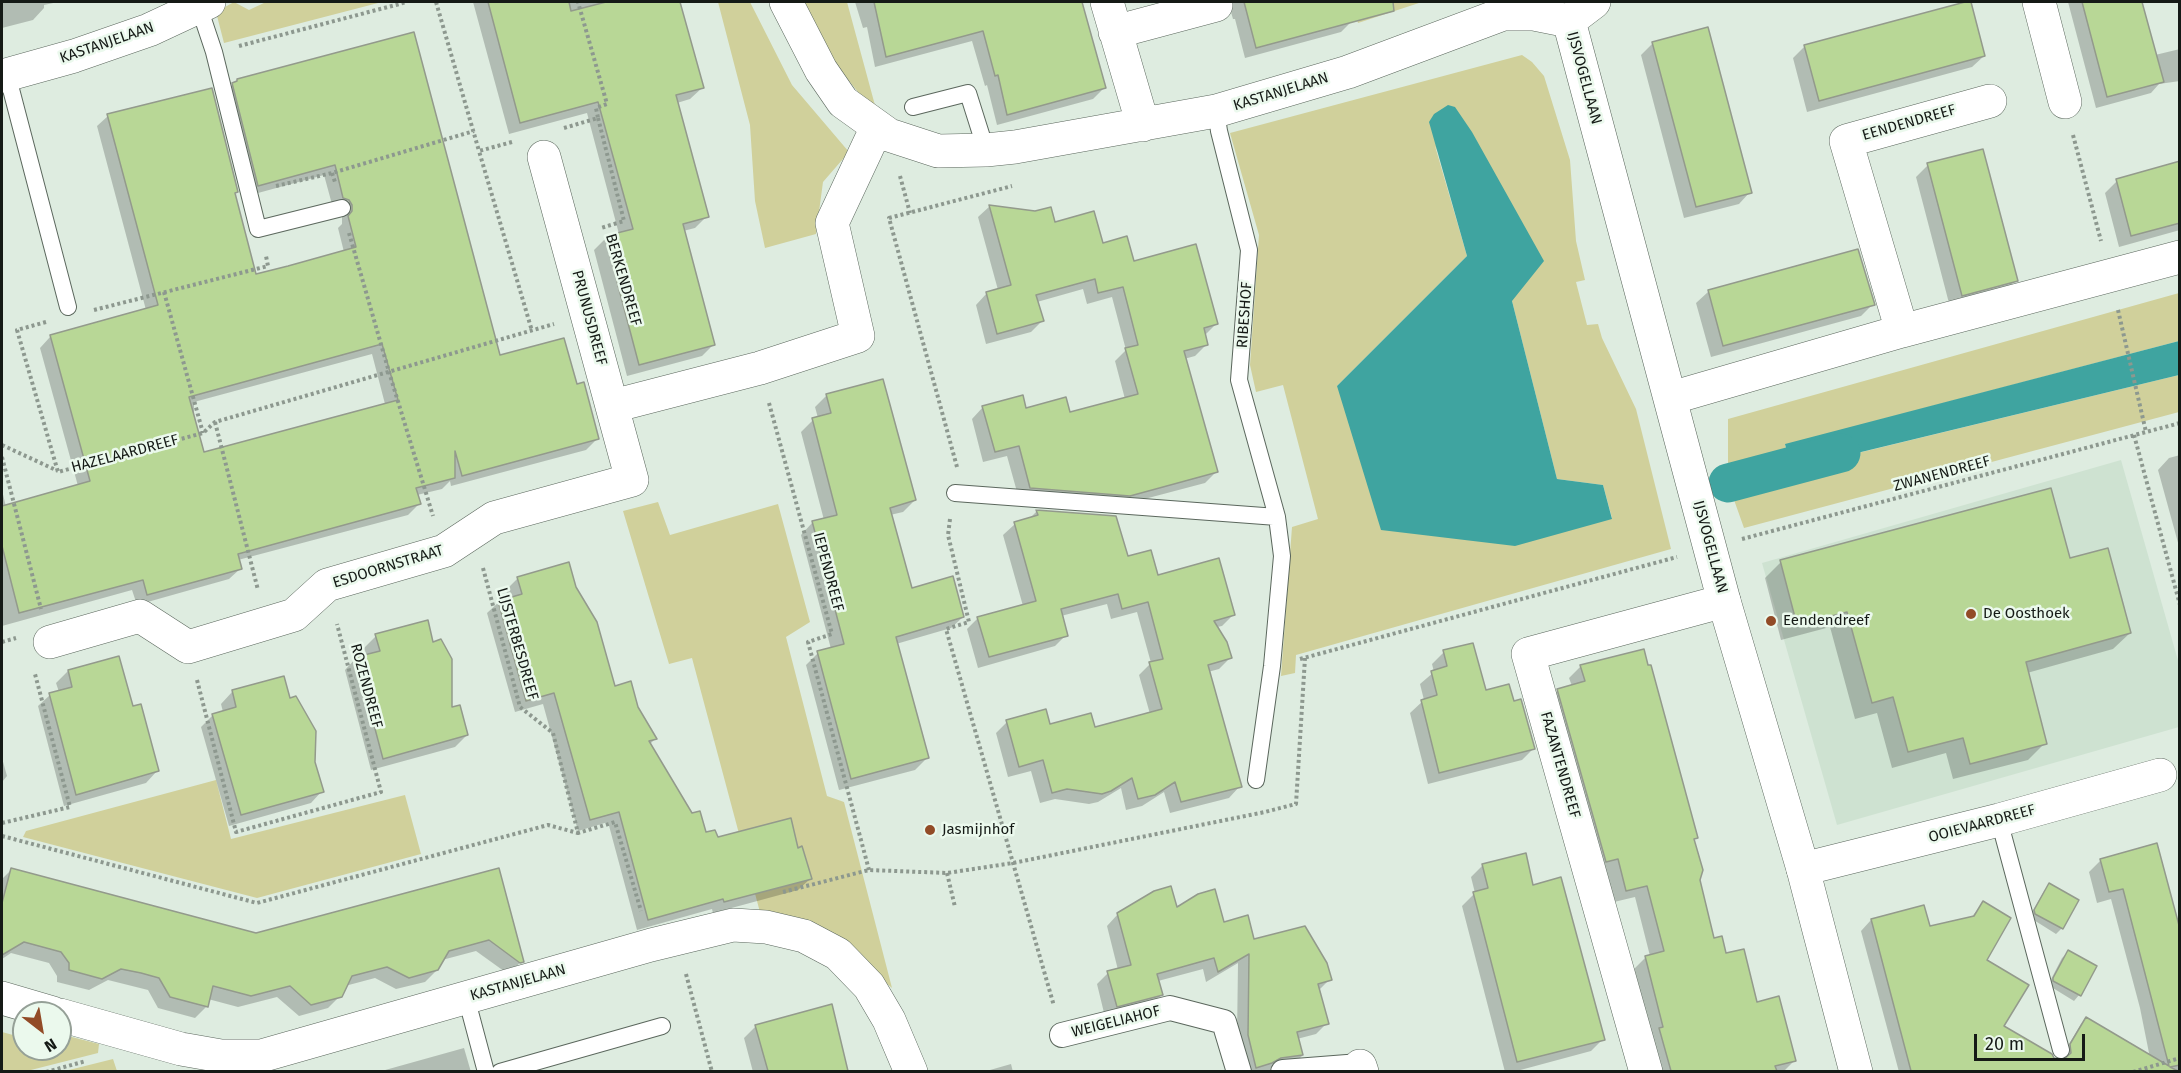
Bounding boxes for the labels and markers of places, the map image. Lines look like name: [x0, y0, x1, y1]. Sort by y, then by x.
place label: De Oosthoek: [1983, 605, 2070, 623]
marker: De Oosthoek: [1964, 607, 1978, 621]
place label: Eendendreef: [1783, 612, 1869, 630]
marker: Eendendreef: [1764, 614, 1778, 628]
place label: Jasmijnhof: [942, 821, 1014, 839]
marker: Jasmijnhof: [923, 823, 937, 837]

